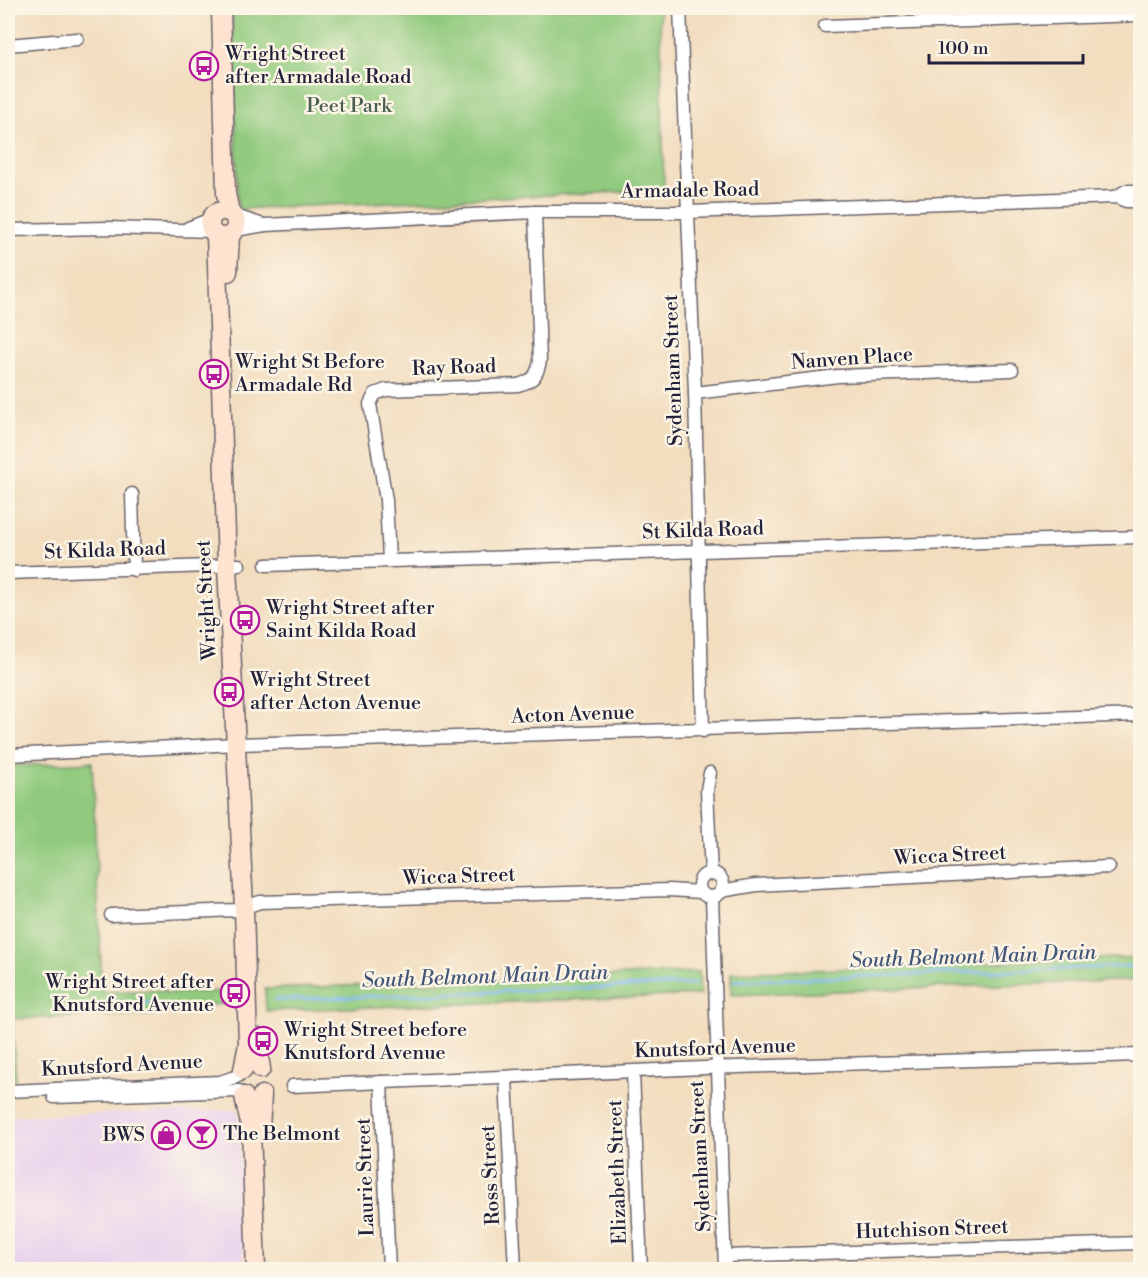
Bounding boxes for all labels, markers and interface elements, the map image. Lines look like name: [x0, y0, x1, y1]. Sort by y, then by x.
scale bar: [929, 27, 1084, 65]
text: 100 m: [938, 37, 989, 60]
place label: Wright Street after Armadale Road: [224, 42, 412, 90]
bus stop icon: Wright Street after Armadale Road: [188, 50, 220, 82]
park label: Peet Park: [306, 94, 393, 119]
street label: Armadale Road: [620, 177, 760, 205]
street label: Sydenham Street: [659, 294, 689, 446]
street label: Nanven Place: [790, 342, 914, 376]
place label: Wright St Before Armadale Rd: [234, 350, 385, 398]
street label: Ray Road: [411, 354, 497, 382]
bus stop icon: Wright St Before Armadale Rd: [198, 358, 230, 390]
street label: St Kilda Road: [642, 516, 765, 546]
street label: St Kilda Road: [44, 536, 167, 566]
street label: Wright Street: [191, 539, 223, 662]
place label: Wright Street after Saint Kilda Road: [265, 596, 435, 644]
bus stop icon: Wright Street after Saint Kilda Road: [229, 604, 261, 636]
place label: Wright Street after Acton Avenue: [249, 668, 421, 716]
bus stop icon: Wright Street after Acton Avenue: [213, 676, 245, 708]
street label: Acton Avenue: [510, 700, 635, 730]
street label: Wicca Street: [892, 841, 1007, 871]
street label: Wicca Street: [401, 863, 516, 891]
water label: South Belmont Main Drain: [849, 940, 1097, 974]
water label: South Belmont Main Drain: [361, 960, 609, 994]
place label: Wright Street after Knutsford Avenue: [44, 970, 214, 1018]
bus stop icon: Wright Street after Knutsford Avenue: [219, 977, 251, 1009]
place label: Wright Street before Knutsford Avenue: [283, 1018, 467, 1066]
bus stop icon: Wright Street before Knutsford Avenue: [247, 1025, 279, 1057]
street label: Knutsford Avenue: [634, 1034, 796, 1064]
street label: Knutsford Avenue: [41, 1049, 203, 1083]
street label: Sydenham Street: [685, 1079, 717, 1233]
street label: Elizabeth Street: [603, 1099, 633, 1245]
street label: Laurie Street: [351, 1117, 381, 1237]
bar icon: The Belmont: [186, 1118, 218, 1150]
shop icon: BWS: [150, 1119, 182, 1151]
place label: The Belmont: [223, 1122, 341, 1147]
place label: BWS: [102, 1123, 145, 1148]
street label: Ross Street: [476, 1124, 506, 1226]
street label: Hutchison Street: [855, 1215, 1009, 1245]

